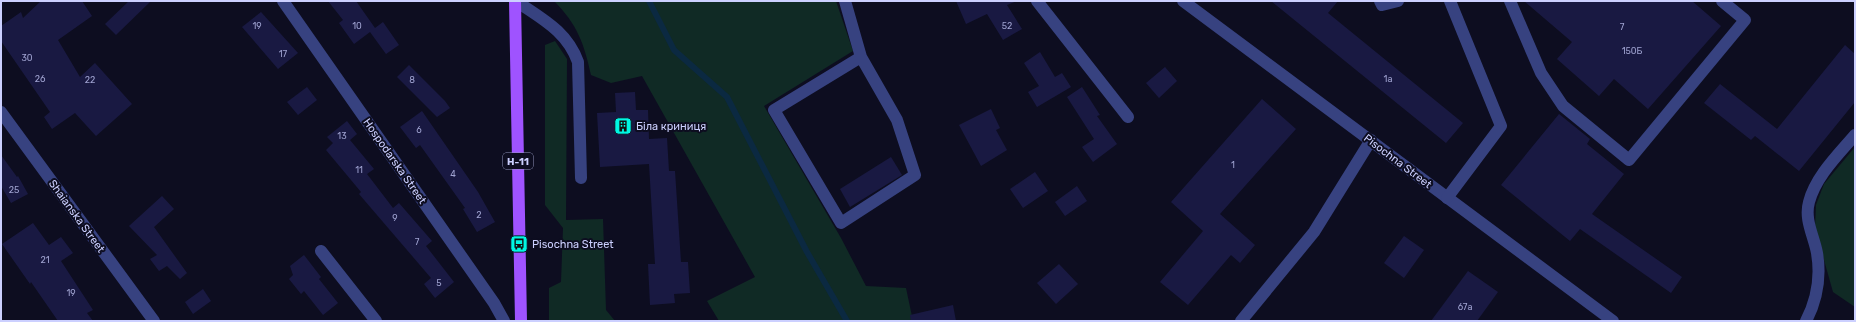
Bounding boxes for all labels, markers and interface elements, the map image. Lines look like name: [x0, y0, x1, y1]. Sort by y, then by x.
house number: 19: [252, 21, 262, 31]
house number: 10: [352, 21, 362, 31]
house number: 52: [1002, 21, 1012, 31]
house number: 7: [1620, 22, 1625, 32]
house number: 150Б: [1622, 46, 1643, 56]
house number: 17: [279, 49, 288, 59]
house number: 30: [21, 53, 33, 63]
house number: 26: [35, 74, 46, 84]
house number: 1а: [1384, 74, 1392, 84]
house number: 22: [85, 75, 95, 85]
house number: 8: [409, 75, 415, 85]
street label: Hospodarska Street: [360, 116, 429, 207]
building icon: Біла криниця: [613, 116, 633, 136]
place label: Біла криниця: [636, 120, 706, 133]
house number: 6: [416, 125, 422, 135]
house number: 13: [337, 131, 347, 141]
street label: Pisochna Street: [1361, 132, 1435, 192]
road number: Н-11: [503, 153, 533, 169]
house number: 1: [1231, 160, 1235, 170]
house number: 11: [355, 165, 363, 175]
house number: 4: [450, 169, 456, 179]
street label: Shaianska Street: [46, 177, 108, 256]
house number: 25: [9, 185, 19, 195]
house number: 2: [476, 210, 482, 220]
house number: 9: [392, 213, 398, 223]
bus stop icon: Pisochna Street: [509, 234, 529, 254]
house number: 7: [415, 237, 420, 247]
place label: Pisochna Street: [532, 238, 614, 251]
house number: 21: [40, 255, 50, 265]
house number: 5: [436, 278, 442, 288]
house number: 19: [66, 288, 76, 298]
house number: 67а: [1458, 302, 1472, 312]

